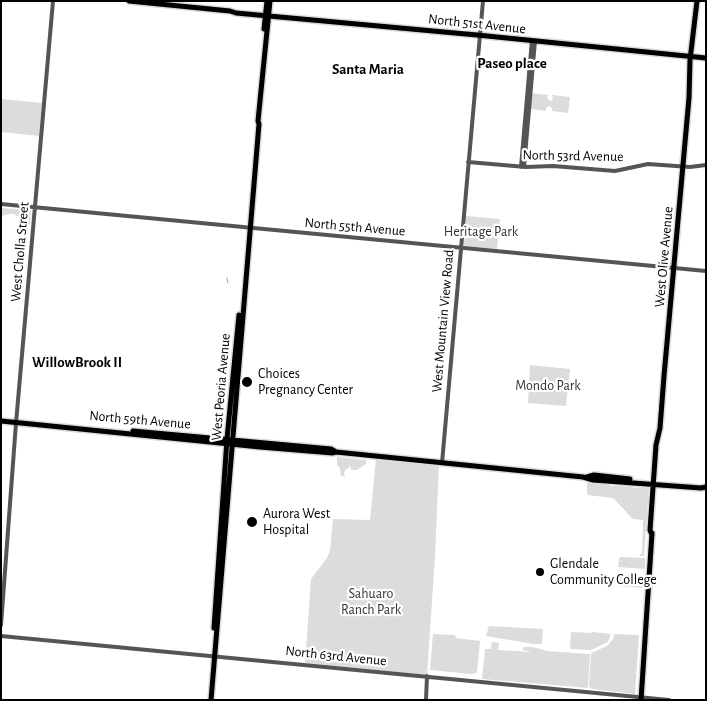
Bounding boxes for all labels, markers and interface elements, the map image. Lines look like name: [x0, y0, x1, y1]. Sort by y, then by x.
street label: North 51st Avenue: [427, 11, 527, 37]
district label: Paseo place: [477, 54, 547, 72]
district label: Santa Maria: [332, 60, 404, 78]
street label: North 53rd Avenue: [522, 147, 624, 165]
street label: West Cholla Street: [7, 201, 33, 303]
street label: West Olive Avenue: [651, 206, 677, 308]
street label: North 55th Avenue: [304, 214, 406, 240]
park label: Heritage Park: [444, 224, 518, 240]
street label: West Mountain View Road: [428, 249, 458, 393]
street label: West Peoria Avenue: [208, 333, 234, 441]
district label: WillowBrook II: [32, 353, 122, 371]
place label: Choices Pregnancy Center: [258, 366, 353, 398]
marker: Choices Pregnancy Center: [240, 375, 254, 389]
park label: Mondo Park: [515, 378, 581, 394]
street label: North 59th Avenue: [89, 407, 191, 433]
place label: Aurora West Hospital: [263, 506, 330, 538]
marker: Aurora West Hospital: [245, 515, 259, 529]
place label: Glendale Community College: [550, 556, 657, 588]
marker: Glendale Community College: [534, 566, 546, 578]
park label: Sahuaro Ranch Park: [341, 586, 401, 618]
street label: North 63rd Avenue: [284, 642, 388, 670]

